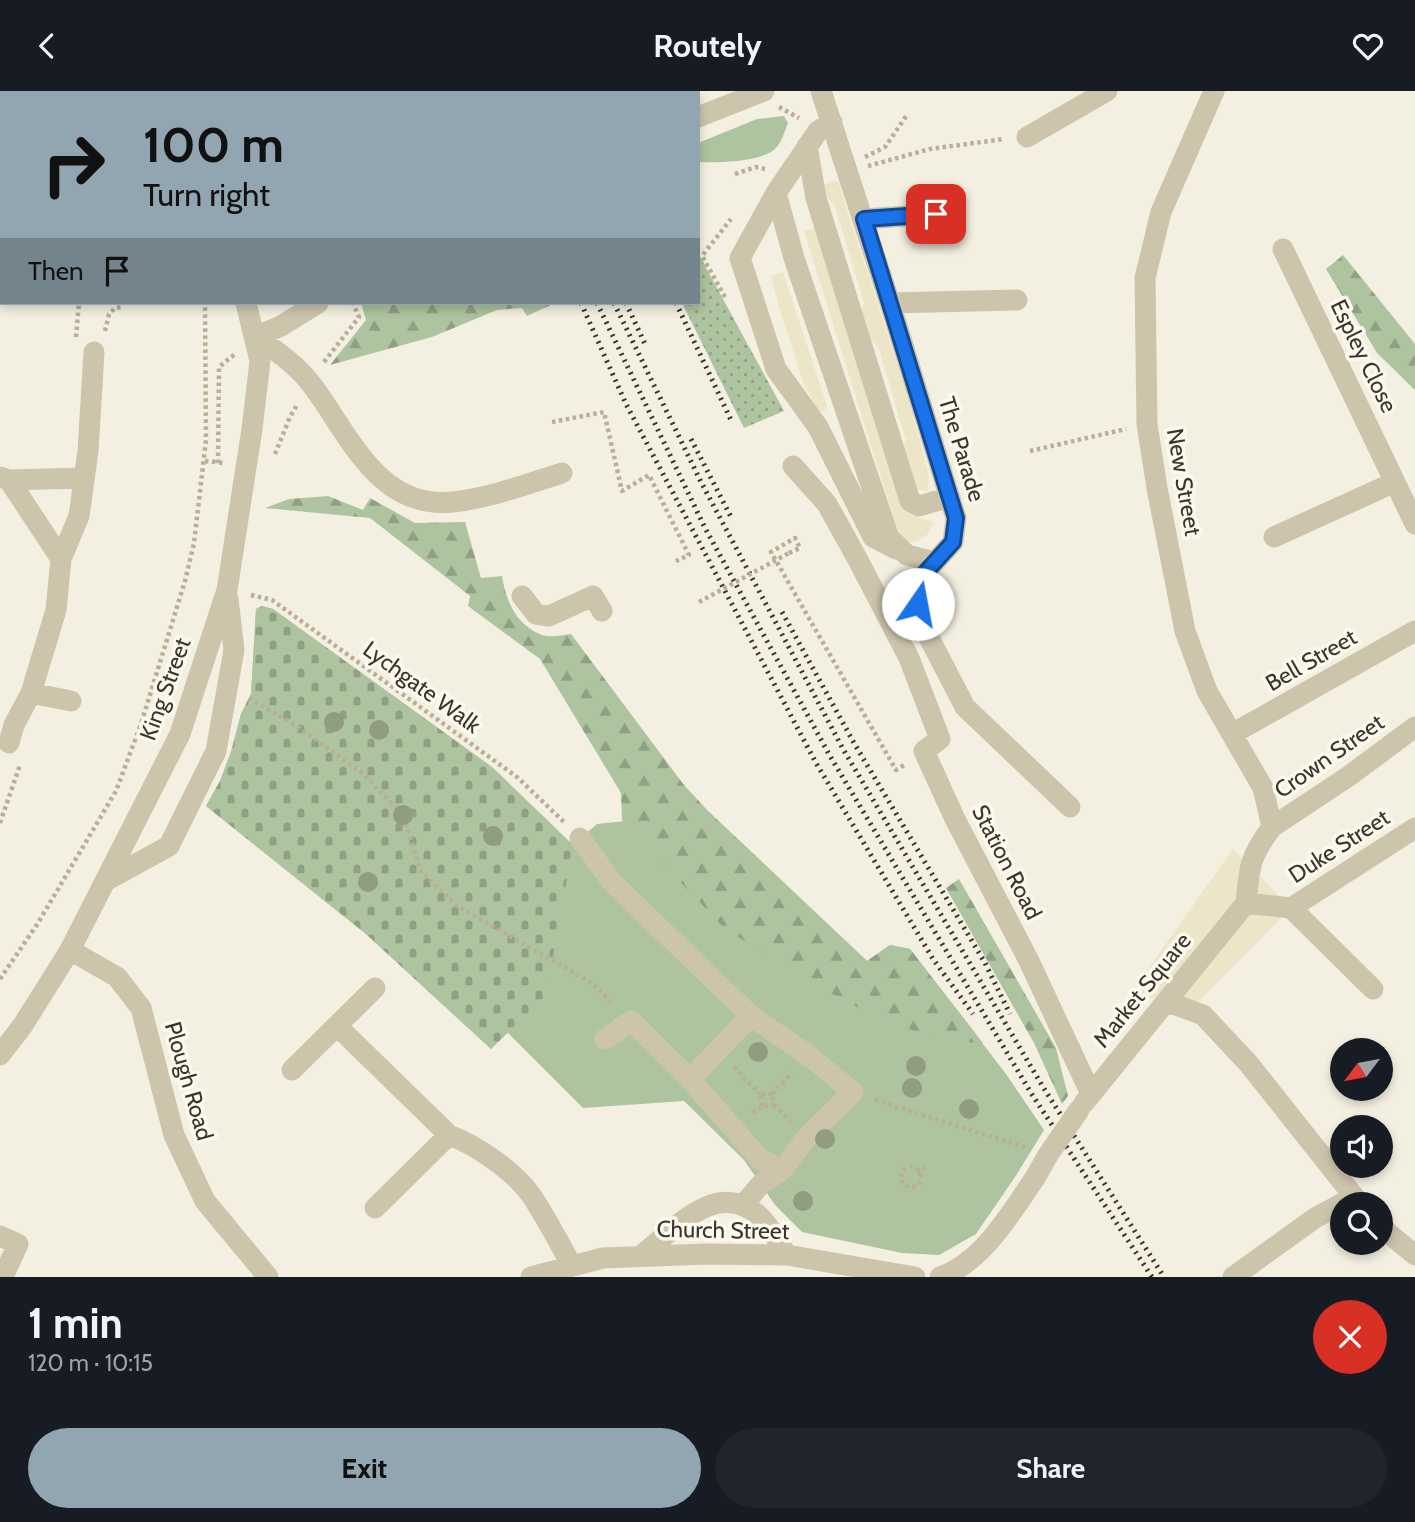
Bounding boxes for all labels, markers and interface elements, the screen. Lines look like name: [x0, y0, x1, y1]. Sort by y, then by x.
text: Routely: [653, 26, 762, 65]
icon: back: [28, 27, 66, 65]
icon: heart: [1349, 27, 1387, 65]
text: 100 m: [143, 115, 284, 174]
icon: right: [28, 119, 119, 210]
text: Turn right: [143, 175, 270, 214]
pin: [906, 184, 966, 244]
icon: arrive: [917, 195, 955, 233]
icon: arrive: [98, 252, 136, 290]
text: Then: [28, 255, 84, 287]
street label: Espley Close: [1325, 295, 1403, 417]
street label: The Parade: [933, 393, 991, 505]
street label: New Street: [1161, 426, 1207, 538]
position arrow: [881, 567, 955, 641]
street label: Bell Street: [1260, 623, 1362, 697]
street label: King Street: [134, 634, 197, 744]
street label: Lychgate Walk: [358, 635, 487, 739]
street label: Crown Street: [1269, 708, 1389, 804]
street label: Station Road: [966, 800, 1048, 924]
street label: Duke Street: [1283, 803, 1395, 889]
street label: Market Square: [1087, 927, 1197, 1053]
street label: Plough Road: [159, 1018, 219, 1144]
north arrow: [1330, 1038, 1393, 1101]
map controls: [1330, 1038, 1393, 1255]
button: sound: [1330, 1115, 1393, 1178]
button: search: [1330, 1192, 1393, 1255]
street label: Church Street: [656, 1215, 790, 1245]
text: 1 min: [28, 1297, 123, 1349]
button: close: [1313, 1300, 1387, 1374]
text: 120 m · 10:15: [28, 1349, 153, 1377]
button: Exit: [28, 1428, 701, 1508]
button: Share: [715, 1428, 1387, 1508]

